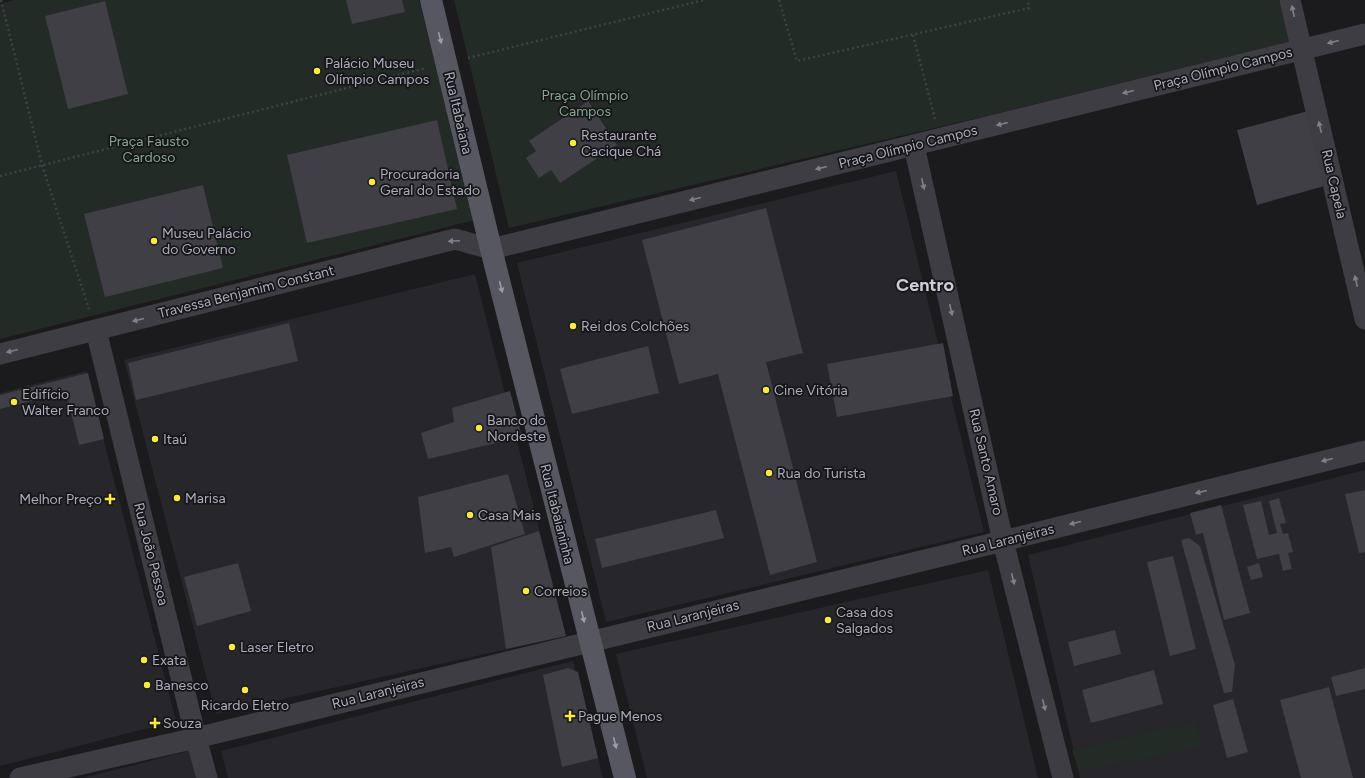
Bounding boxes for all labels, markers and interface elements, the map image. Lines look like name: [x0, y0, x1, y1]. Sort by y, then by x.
one-way arrow: [1289, 5, 1295, 18]
one-way arrow: [438, 32, 444, 44]
one-way arrow: [1327, 39, 1339, 45]
street label: Praça Olímpio Campos: [1152, 44, 1294, 94]
place label: Palácio Museu Olímpio Campos: [325, 55, 429, 88]
marker: Palácio Museu Olímpio Campos: [312, 66, 322, 76]
street label: Rua Itabaiana: [440, 70, 476, 156]
park label: Praça Olímpio Campos: [542, 87, 628, 120]
one-way arrow: [1122, 90, 1134, 96]
one-way arrow: [995, 121, 1008, 127]
one-way arrow: [1317, 121, 1323, 133]
street label: Praça Olímpio Campos: [837, 122, 979, 172]
place label: Restaurante Cacique Chá: [581, 127, 661, 160]
park label: Praça Fausto Cardoso: [109, 133, 189, 166]
marker: Restaurante Cacique Chá: [568, 138, 578, 148]
street label: Rua Capela: [1318, 148, 1350, 220]
place label: Procuradoria Geral do Estado: [380, 166, 480, 199]
one-way arrow: [815, 166, 827, 172]
marker: Procuradoria Geral do Estado: [367, 177, 377, 187]
one-way arrow: [920, 177, 926, 190]
one-way arrow: [688, 196, 700, 202]
place label: Museu Palácio do Governo: [162, 225, 251, 258]
marker: Museu Palácio do Governo: [149, 236, 159, 246]
one-way arrow: [447, 237, 460, 244]
street label: Travessa Benjamim Constant: [156, 262, 336, 322]
district label: Centro: [896, 274, 954, 296]
one-way arrow: [1353, 275, 1359, 287]
one-way arrow: [498, 281, 504, 293]
one-way arrow: [949, 304, 955, 317]
one-way arrow: [132, 317, 144, 323]
place label: Rei dos Colchões: [581, 318, 689, 335]
marker: Rei dos Colchões: [568, 321, 578, 331]
one-way arrow: [5, 348, 17, 354]
place label: Cine Vitória: [774, 382, 848, 399]
marker: Cine Vitória: [761, 385, 771, 395]
place label: Edifício Walter Franco: [22, 386, 109, 419]
marker: Edifício Walter Franco: [9, 397, 19, 407]
street label: Rua Santo Amaro: [965, 407, 1007, 517]
place label: Banco do Nordeste: [487, 412, 546, 445]
marker: Banco do Nordeste: [474, 423, 484, 433]
place label: Itaú: [163, 431, 187, 448]
marker: Itaú: [150, 434, 160, 444]
one-way arrow: [1321, 458, 1333, 464]
street label: Rua Itabaianinha: [536, 462, 578, 566]
place label: Rua do Turista: [777, 465, 866, 482]
marker: Rua do Turista: [764, 468, 774, 478]
one-way arrow: [1195, 489, 1207, 495]
place label: Marisa: [185, 490, 226, 507]
place label: Melhor Preço: [19, 491, 102, 508]
marker: Marisa: [172, 493, 182, 503]
marker: Melhor Preço: [105, 494, 115, 504]
street label: Rua João Pessoa: [130, 501, 172, 607]
place label: Casa Mais: [478, 507, 541, 524]
marker: Casa Mais: [465, 510, 475, 520]
street label: Rua Laranjeiras: [960, 520, 1056, 560]
one-way arrow: [1069, 521, 1081, 527]
one-way arrow: [1010, 573, 1016, 585]
place label: Correios: [534, 583, 587, 600]
marker: Correios: [521, 586, 531, 596]
street label: Rua Laranjeiras: [645, 596, 741, 636]
place label: Casa dos Salgados: [836, 604, 893, 637]
one-way arrow: [580, 611, 586, 623]
marker: Casa dos Salgados: [823, 615, 833, 625]
place label: Laser Eletro: [240, 639, 314, 656]
marker: Laser Eletro: [227, 642, 237, 652]
place label: Exata: [152, 652, 186, 669]
marker: Exata: [139, 655, 149, 665]
street label: Rua Laranjeiras: [330, 673, 426, 713]
place label: Banesco: [155, 677, 208, 694]
marker: Banesco: [142, 680, 152, 690]
marker: Ricardo Eletro: [240, 685, 250, 695]
place label: Ricardo Eletro: [201, 697, 289, 714]
one-way arrow: [1042, 699, 1048, 711]
place label: Pague Menos: [578, 708, 662, 725]
marker: Pague Menos: [565, 711, 575, 721]
place label: Souza: [163, 715, 202, 732]
marker: Souza: [150, 718, 160, 728]
one-way arrow: [613, 737, 619, 749]

